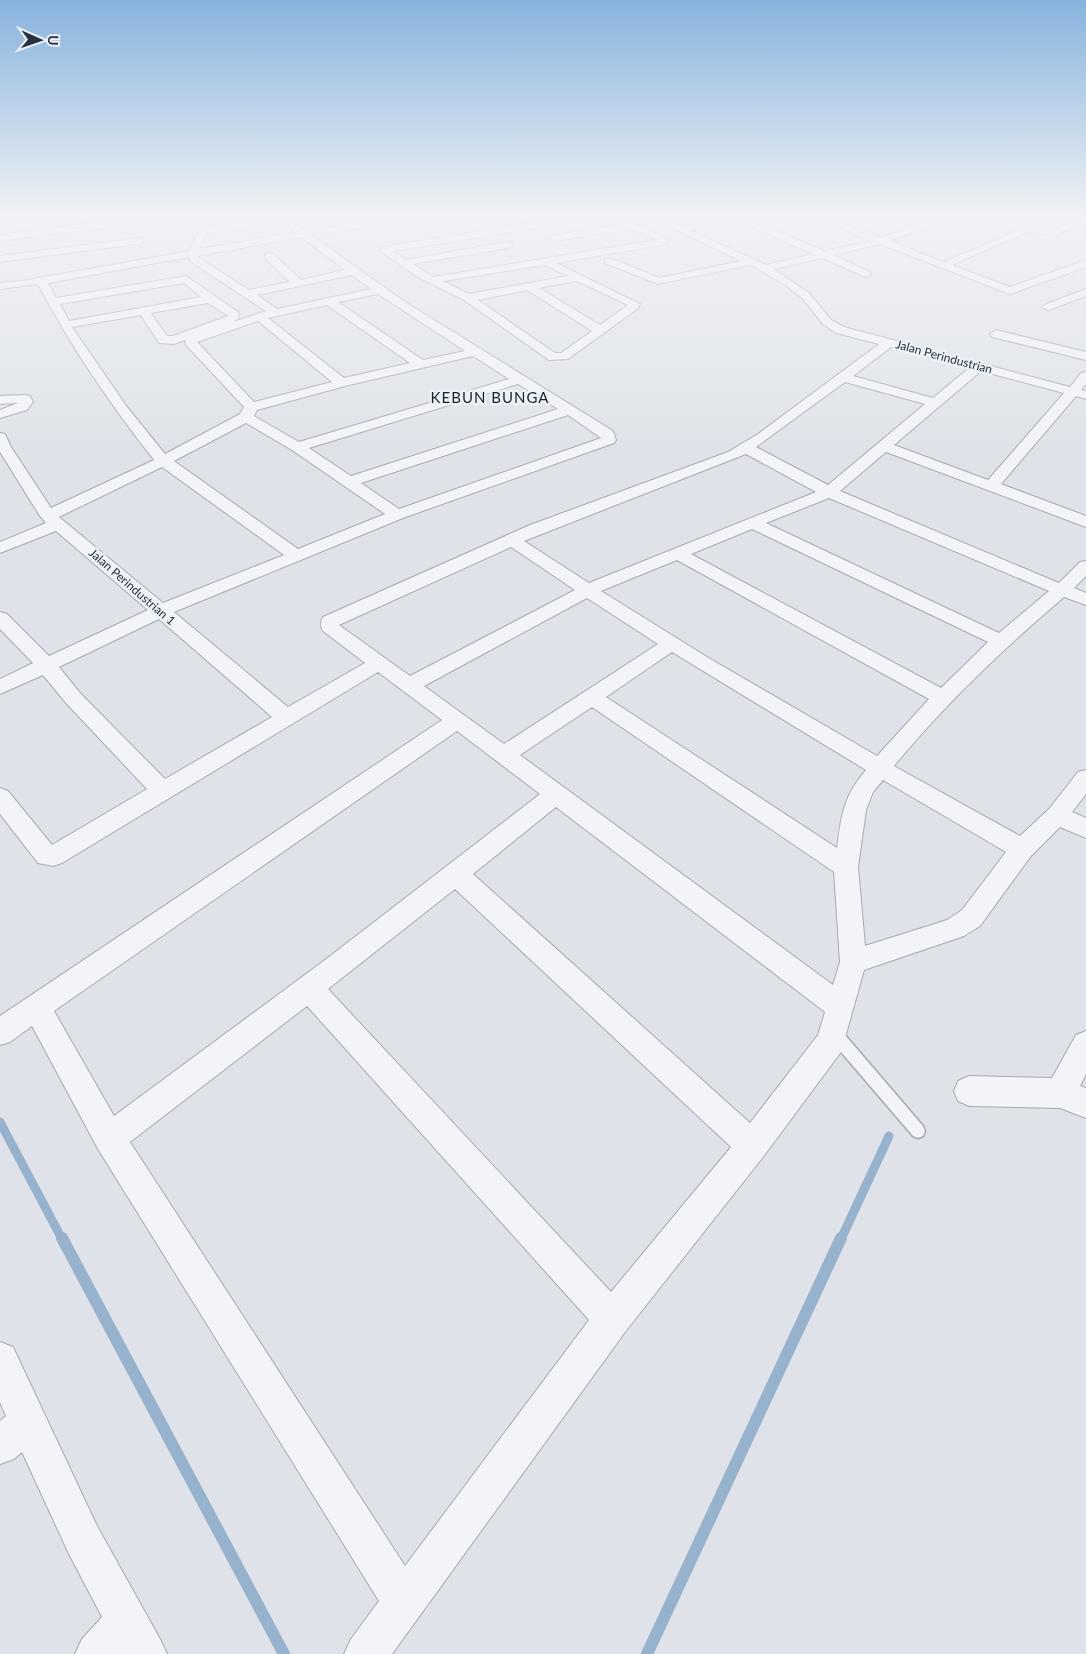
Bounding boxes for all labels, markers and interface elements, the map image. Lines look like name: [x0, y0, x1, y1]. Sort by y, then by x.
north arrow: [15, 15, 65, 65]
text: U: [45, 35, 62, 46]
street label: Jalan Perindustrian: [894, 336, 994, 377]
district label: KEBUN BUNGA: [431, 388, 549, 406]
street label: Jalan Perindustrian 1: [86, 545, 179, 628]

